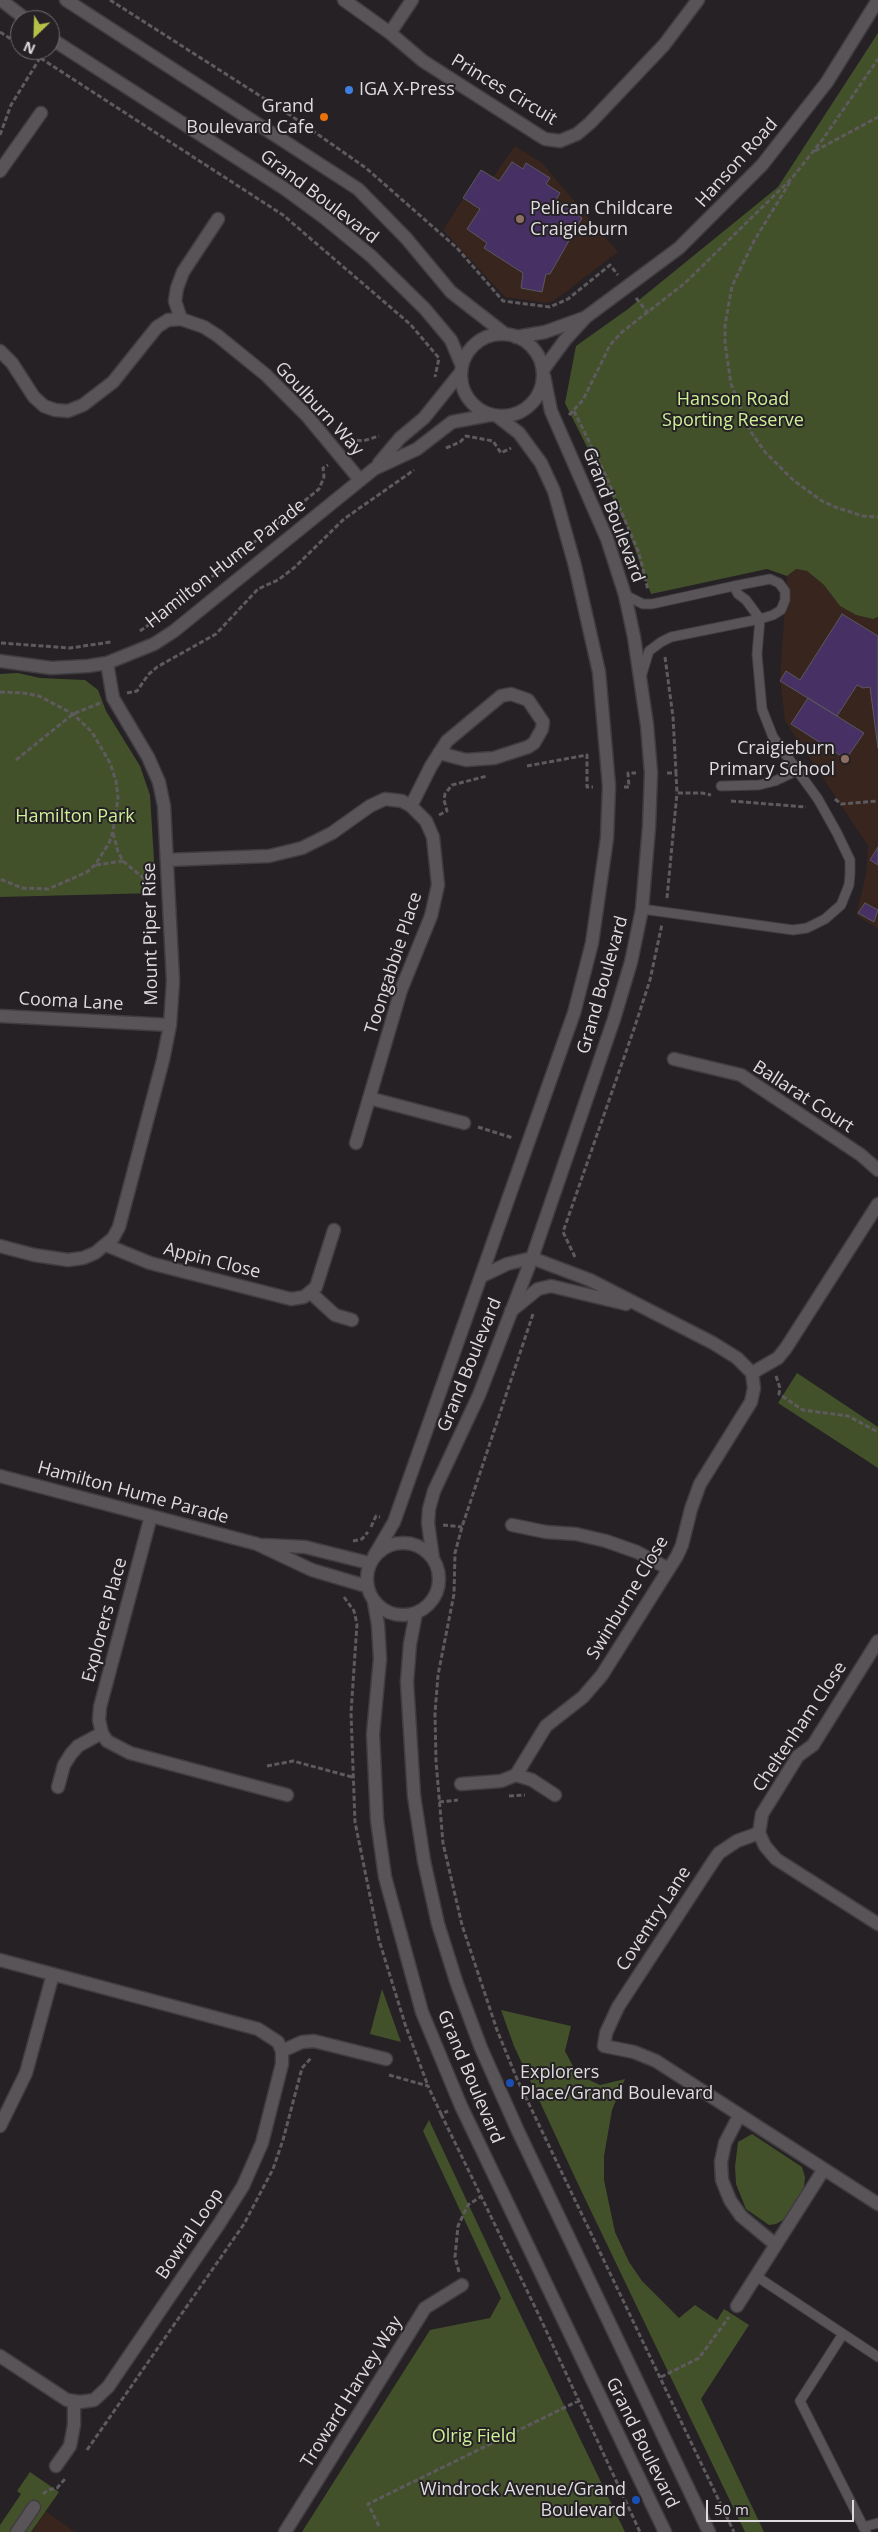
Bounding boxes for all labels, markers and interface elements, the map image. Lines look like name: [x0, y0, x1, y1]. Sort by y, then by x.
north arrow: [10, 10, 60, 60]
text: N: [20, 37, 38, 59]
street label: Princes Circuit: [447, 50, 561, 130]
place label: IGA X-Press: [359, 79, 455, 101]
marker: IGA X-Press: [343, 84, 355, 96]
place label: Grand Boulevard Cafe: [186, 96, 314, 138]
marker: Grand Boulevard Cafe: [318, 111, 330, 123]
street label: Hanson Road: [691, 114, 783, 212]
street label: Grand Boulevard: [256, 145, 382, 249]
place label: Pelican Childcare Craigieburn: [530, 198, 673, 240]
marker: Pelican Childcare Craigieburn: [514, 213, 526, 225]
street label: Goulburn Way: [270, 358, 368, 460]
park label: Hanson Road Sporting Reserve: [662, 389, 804, 432]
street label: Grand Boulevard: [577, 445, 649, 585]
street label: Hamilton Hume Parade: [142, 495, 310, 633]
place label: Craigieburn Primary School: [709, 738, 835, 781]
marker: Craigieburn Primary School: [839, 753, 851, 765]
park label: Hamilton Park: [15, 806, 135, 828]
street label: Mount Piper Rise: [139, 862, 163, 1006]
street label: Toongabbie Place: [361, 889, 427, 1037]
street label: Grand Boulevard: [573, 913, 633, 1057]
street label: Cooma Lane: [18, 988, 124, 1016]
street label: Ballarat Court: [748, 1056, 858, 1138]
street label: Appin Close: [161, 1239, 263, 1283]
street label: Grand Boulevard: [433, 1295, 507, 1435]
street label: Hamilton Hume Parade: [35, 1457, 231, 1529]
street label: Swinburne Close: [583, 1532, 673, 1664]
street label: Explorers Place: [78, 1555, 132, 1685]
street label: Cheltenham Close: [748, 1658, 852, 1796]
street label: Coventry Lane: [612, 1863, 696, 1975]
street label: Grand Boulevard: [432, 2007, 508, 2147]
place label: Explorers Place/Grand Boulevard: [520, 2062, 713, 2104]
marker: Explorers Place/Grand Boulevard: [504, 2077, 516, 2089]
street label: Bowral Loop: [152, 2184, 228, 2284]
street label: Troward Harvey Way: [297, 2312, 407, 2472]
street label: Grand Boulevard: [601, 2374, 683, 2512]
park label: Olrig Field: [432, 2426, 516, 2448]
place label: Windrock Avenue/Grand Boulevard: [420, 2479, 626, 2522]
scale bar: [708, 2490, 856, 2522]
marker: Windrock Avenue/Grand Boulevard: [630, 2494, 642, 2506]
text: 50 m: [714, 2499, 749, 2519]

